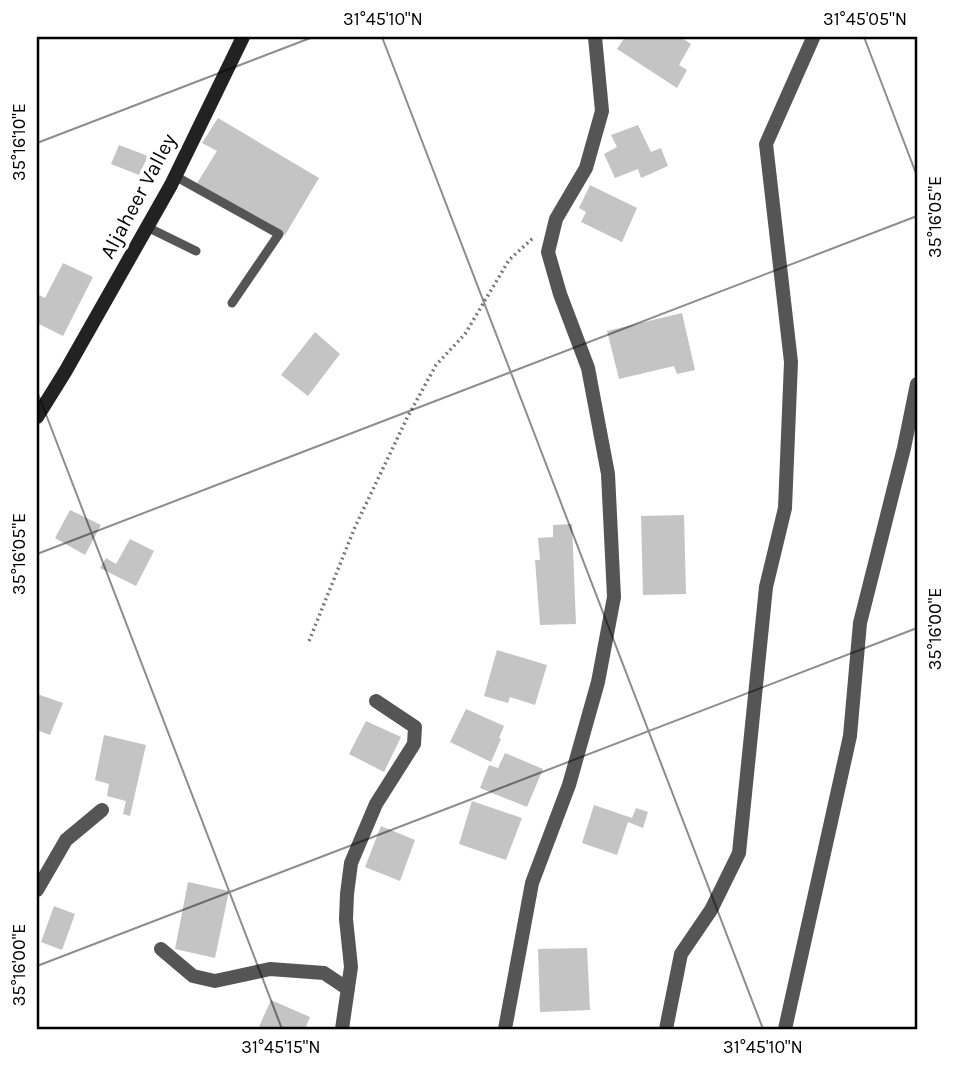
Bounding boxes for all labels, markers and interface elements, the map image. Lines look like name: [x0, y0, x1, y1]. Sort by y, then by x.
text: 31°45'10"N: [343, 8, 423, 30]
text: 31°45'05"N: [823, 8, 907, 30]
text: 35°16'10"E: [8, 103, 30, 181]
street label: Aljaheer Valley: [95, 129, 181, 263]
text: 35°16'05"E: [924, 176, 946, 258]
text: 35°16'05"E: [8, 513, 30, 595]
text: 35°16'00"E: [924, 588, 946, 670]
text: 35°16'00"E: [8, 924, 30, 1006]
text: 31°45'15"N: [241, 1036, 321, 1058]
text: 31°45'10"N: [723, 1036, 803, 1058]

